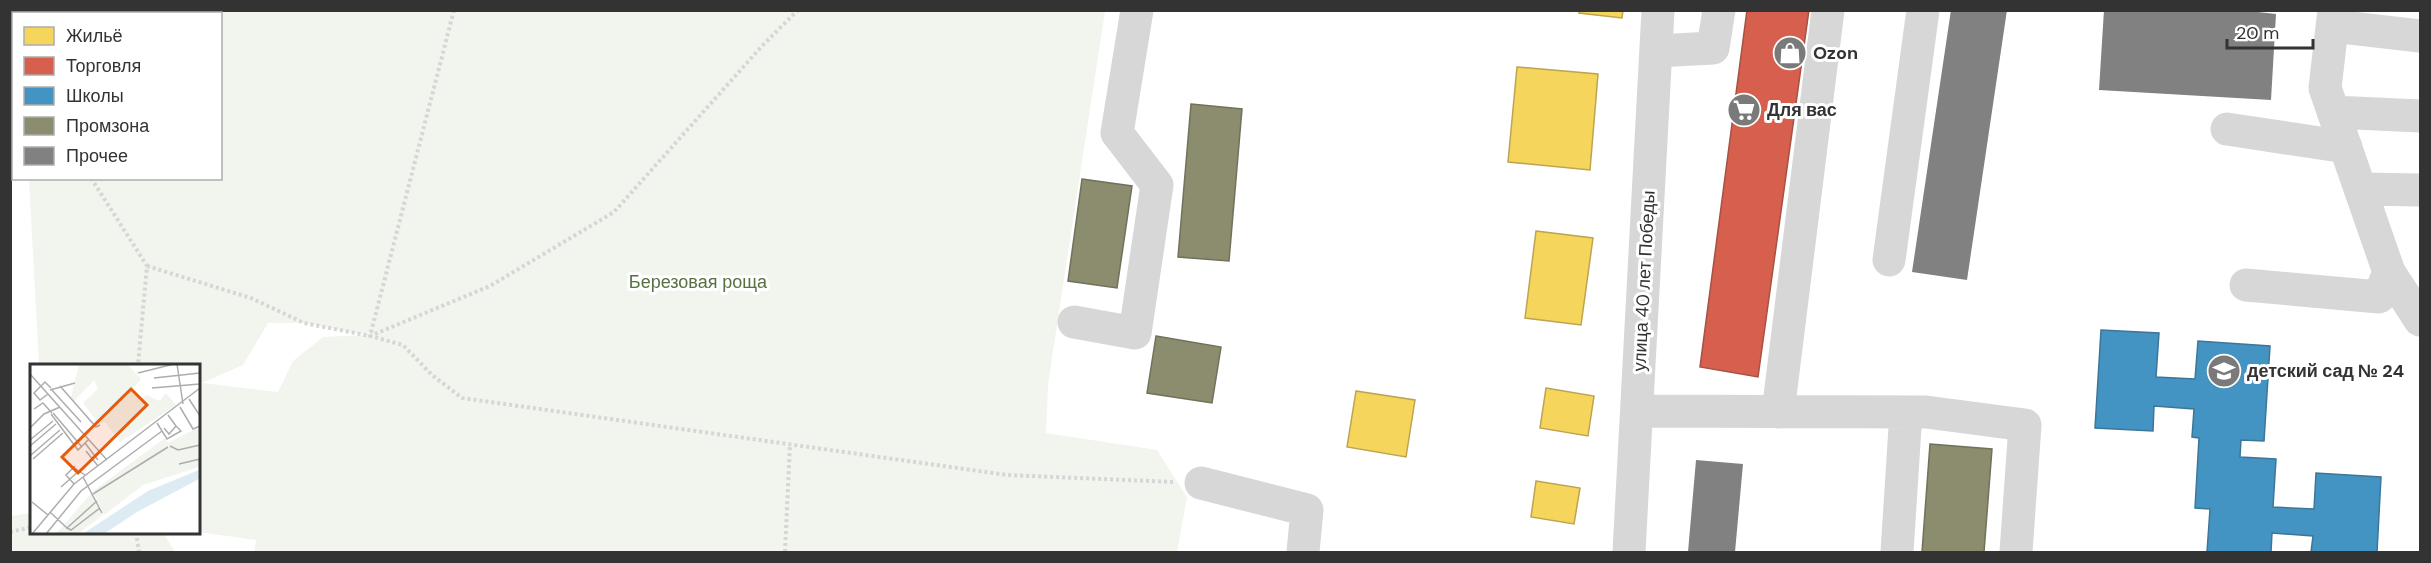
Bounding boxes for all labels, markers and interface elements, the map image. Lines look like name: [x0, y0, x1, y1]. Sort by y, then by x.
legend: [12, 12, 222, 180]
scale bar: [2227, 12, 2312, 50]
text: 20 m: [2236, 21, 2279, 45]
text: Жильё: [66, 24, 123, 48]
shop icon: Ozon: [1772, 35, 1808, 71]
place label: Ozon: [1813, 41, 1858, 65]
text: Торговля: [66, 54, 141, 78]
text: Школы: [66, 84, 124, 108]
supermarket icon: Для вас: [1726, 92, 1762, 128]
place label: Для вас: [1767, 98, 1837, 122]
text: Промзона: [66, 114, 150, 138]
text: Прочее: [66, 144, 128, 168]
street label: улица 40 лет Победы: [1627, 190, 1661, 372]
park label: Березовая роща: [629, 270, 768, 294]
school or university icon: детский сад № 24: [2206, 353, 2242, 389]
place label: детский сад № 24: [2247, 359, 2405, 383]
inset map: [30, 364, 200, 533]

